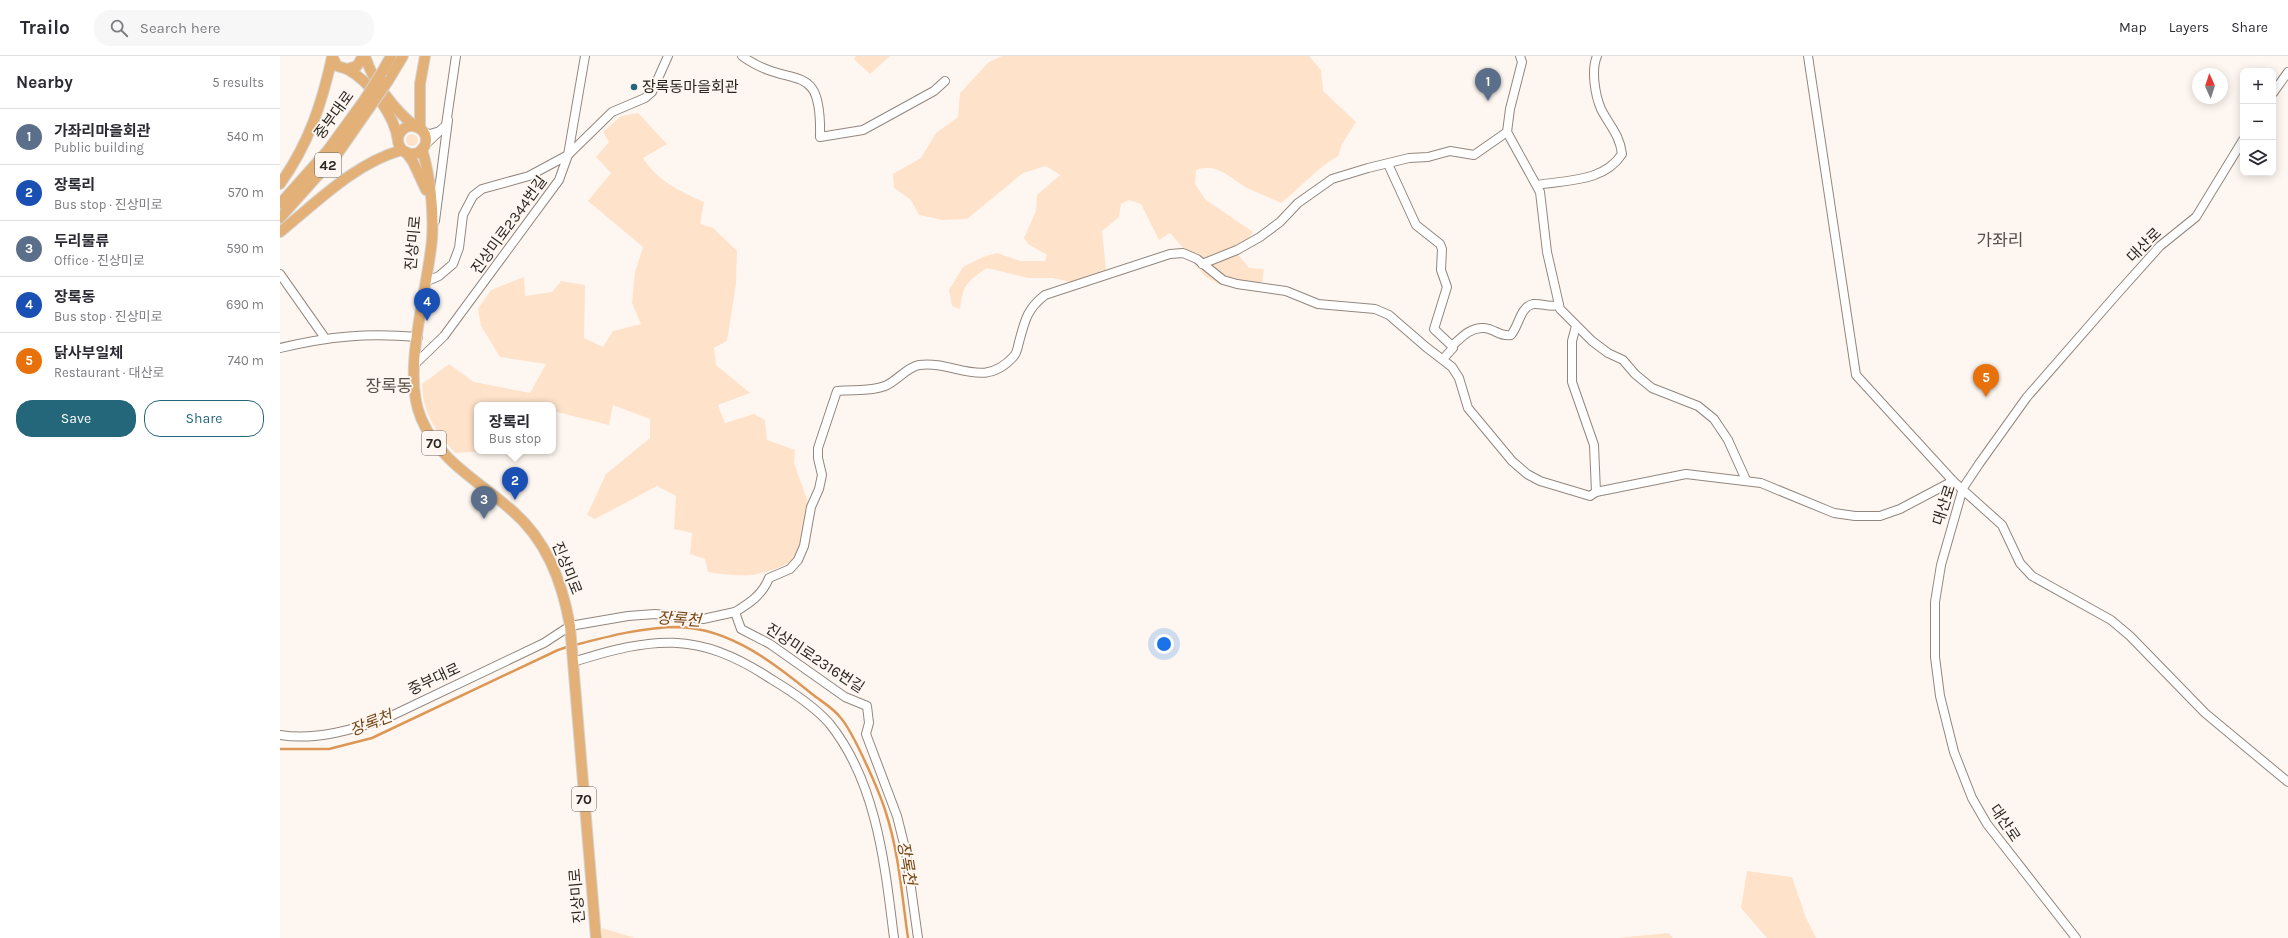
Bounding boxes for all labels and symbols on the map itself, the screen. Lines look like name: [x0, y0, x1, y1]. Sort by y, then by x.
pin: 1: [1475, 68, 1501, 101]
north arrow: [2192, 68, 2228, 104]
place label: 장록동마을회관: [642, 78, 739, 96]
marker: 장록동마을회관: [629, 82, 639, 92]
street label: 중부대로: [310, 87, 358, 143]
road number: 42: [315, 153, 341, 177]
street label: 진상미로2344번길: [467, 172, 551, 278]
street label: 진상미로: [402, 215, 424, 271]
street label: 대산로: [2123, 224, 2165, 266]
district label: 가좌리: [1977, 230, 2023, 250]
pin: 4: [414, 288, 440, 321]
pin: 5: [1973, 364, 1999, 397]
district label: 장록동: [366, 376, 412, 396]
road number: 70: [422, 431, 446, 455]
pin: 2: [502, 467, 528, 500]
street label: 대산로: [1929, 483, 1959, 527]
pin: 3: [471, 486, 497, 519]
street label: 진상미로: [548, 539, 586, 597]
water label: 장록천: [656, 608, 704, 630]
street label: 진상미로2316번길: [762, 619, 868, 697]
your location: [1154, 634, 1174, 654]
street label: 중부대로: [405, 659, 463, 699]
water label: 장록천: [347, 705, 397, 740]
road number: 70: [572, 787, 596, 811]
street label: 대산로: [1986, 801, 2024, 845]
water label: 장록천: [894, 840, 921, 889]
street label: 진상미로: [566, 868, 588, 924]

